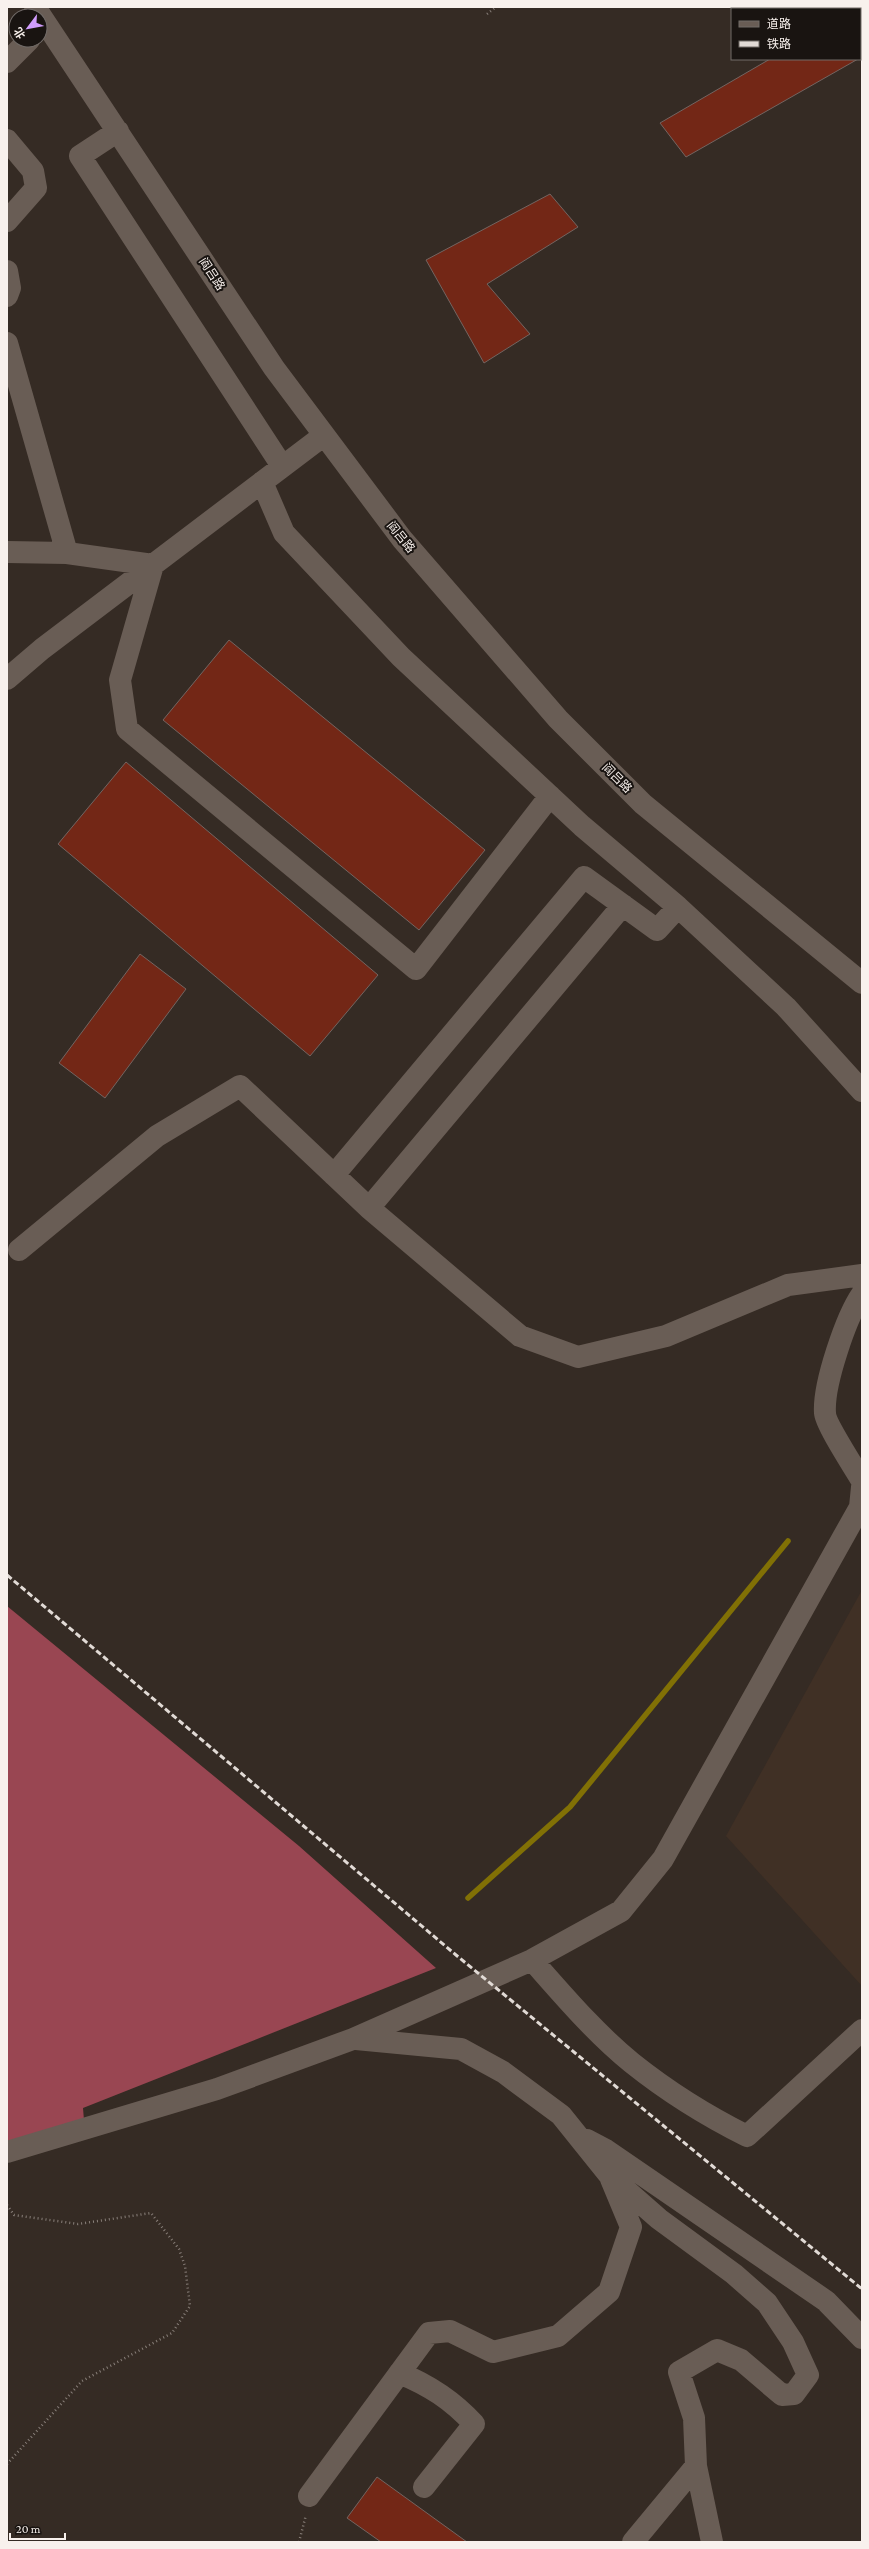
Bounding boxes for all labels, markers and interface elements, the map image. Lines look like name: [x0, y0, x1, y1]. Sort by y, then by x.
north arrow: [8, 8, 48, 48]
legend: [731, 8, 861, 60]
text: 道路: [767, 17, 791, 31]
text: 北: [12, 25, 28, 41]
text: 铁路: [767, 37, 791, 51]
street label: 阎吕路: [196, 255, 228, 293]
street label: 阎吕路: [384, 519, 418, 555]
street label: 阎吕路: [599, 760, 635, 796]
scale bar: [10, 2515, 65, 2541]
text: 20 m: [16, 2522, 41, 2536]

